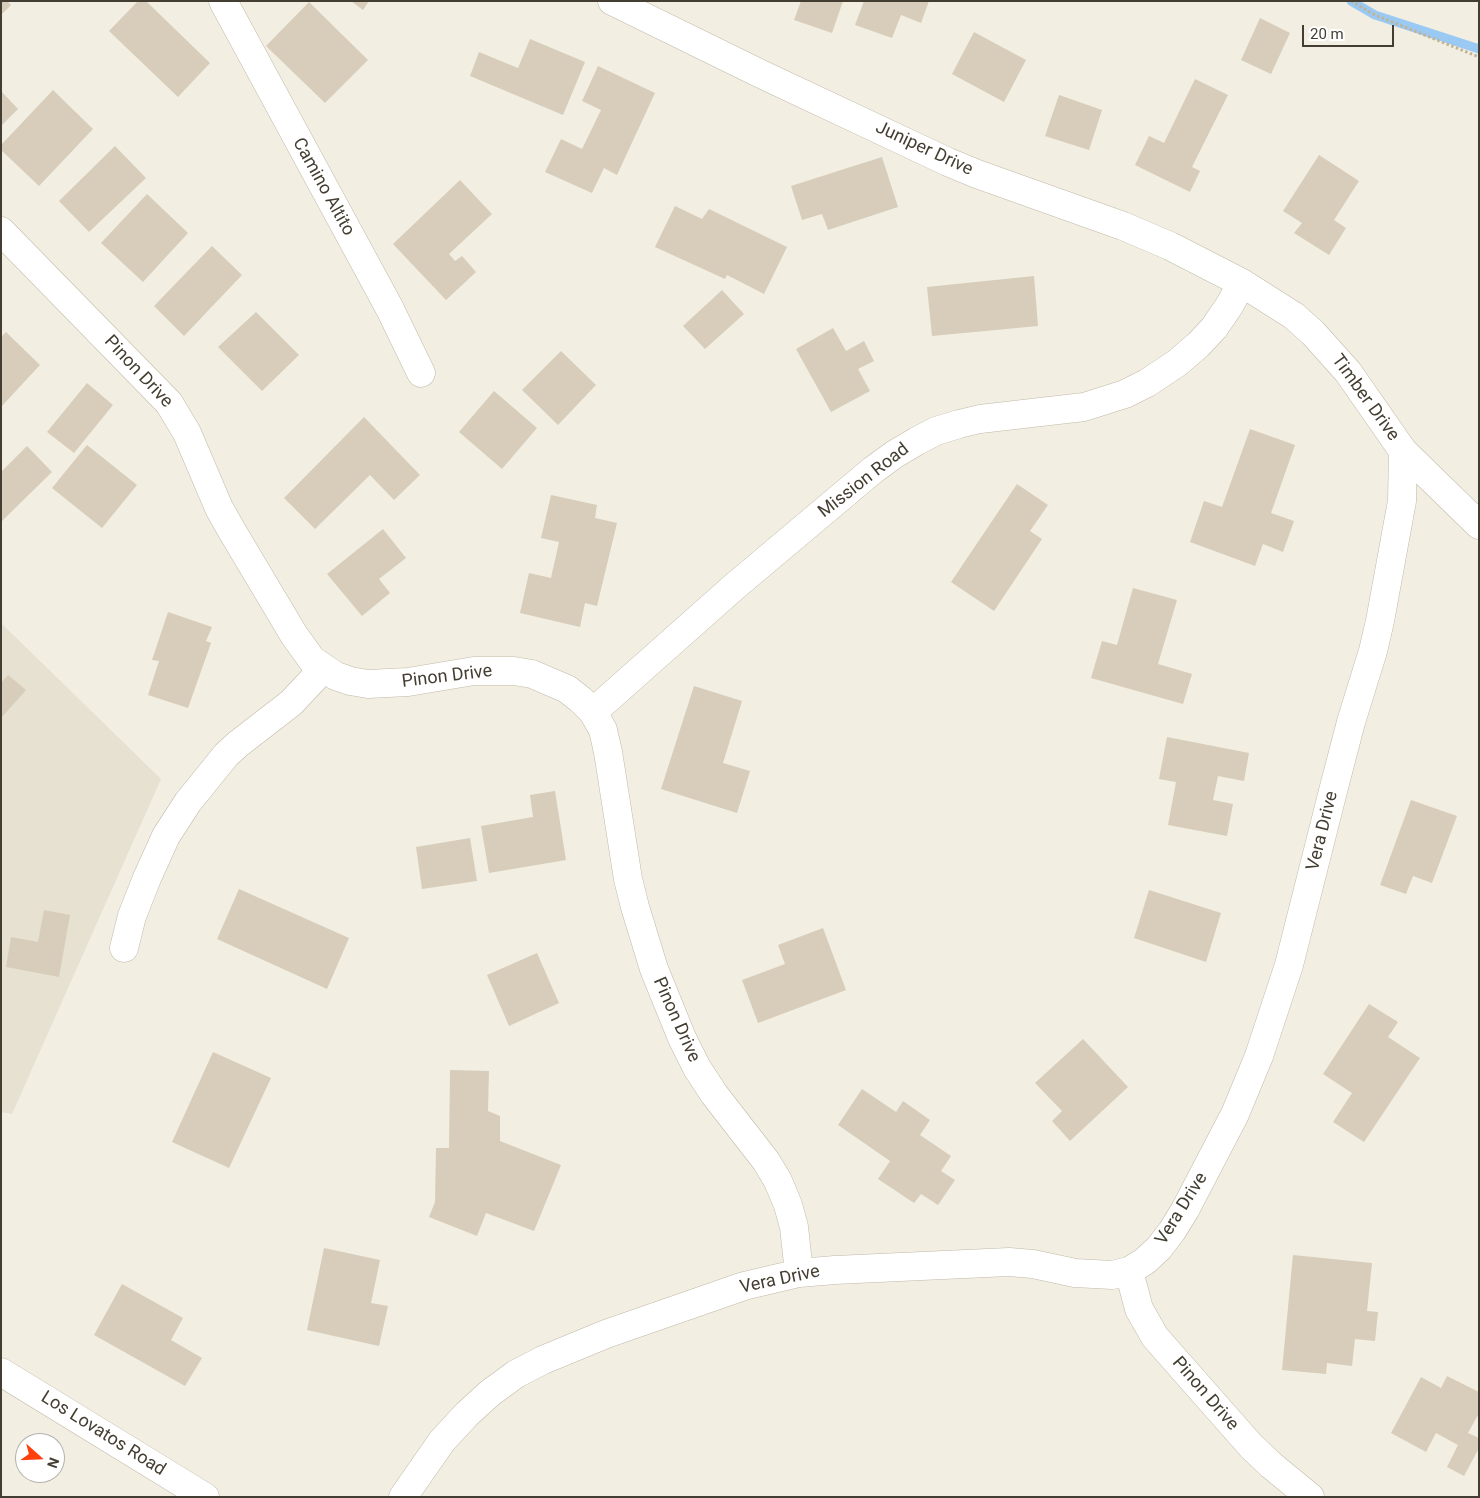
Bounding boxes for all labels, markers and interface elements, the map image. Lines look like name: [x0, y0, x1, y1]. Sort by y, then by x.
scale bar: [1305, 15, 1398, 47]
text: 20 m: [1310, 25, 1344, 43]
street label: Juniper Drive: [872, 117, 976, 181]
street label: Camino Altito: [287, 134, 359, 240]
street label: Pinon Drive: [99, 331, 177, 413]
street label: Timber Drive: [1326, 351, 1404, 445]
street label: Mission Road: [814, 439, 914, 523]
street label: Pinon Drive: [401, 661, 493, 693]
street label: Vera Drive: [1303, 789, 1343, 873]
street label: Pinon Drive: [648, 974, 704, 1066]
street label: Vera Drive: [1151, 1169, 1213, 1249]
street label: Vera Drive: [738, 1261, 822, 1299]
street label: Pinon Drive: [1167, 1353, 1243, 1435]
street label: Los Lovatos Road: [37, 1387, 169, 1481]
north arrow: [15, 1433, 65, 1483]
text: N: [44, 1455, 62, 1470]

